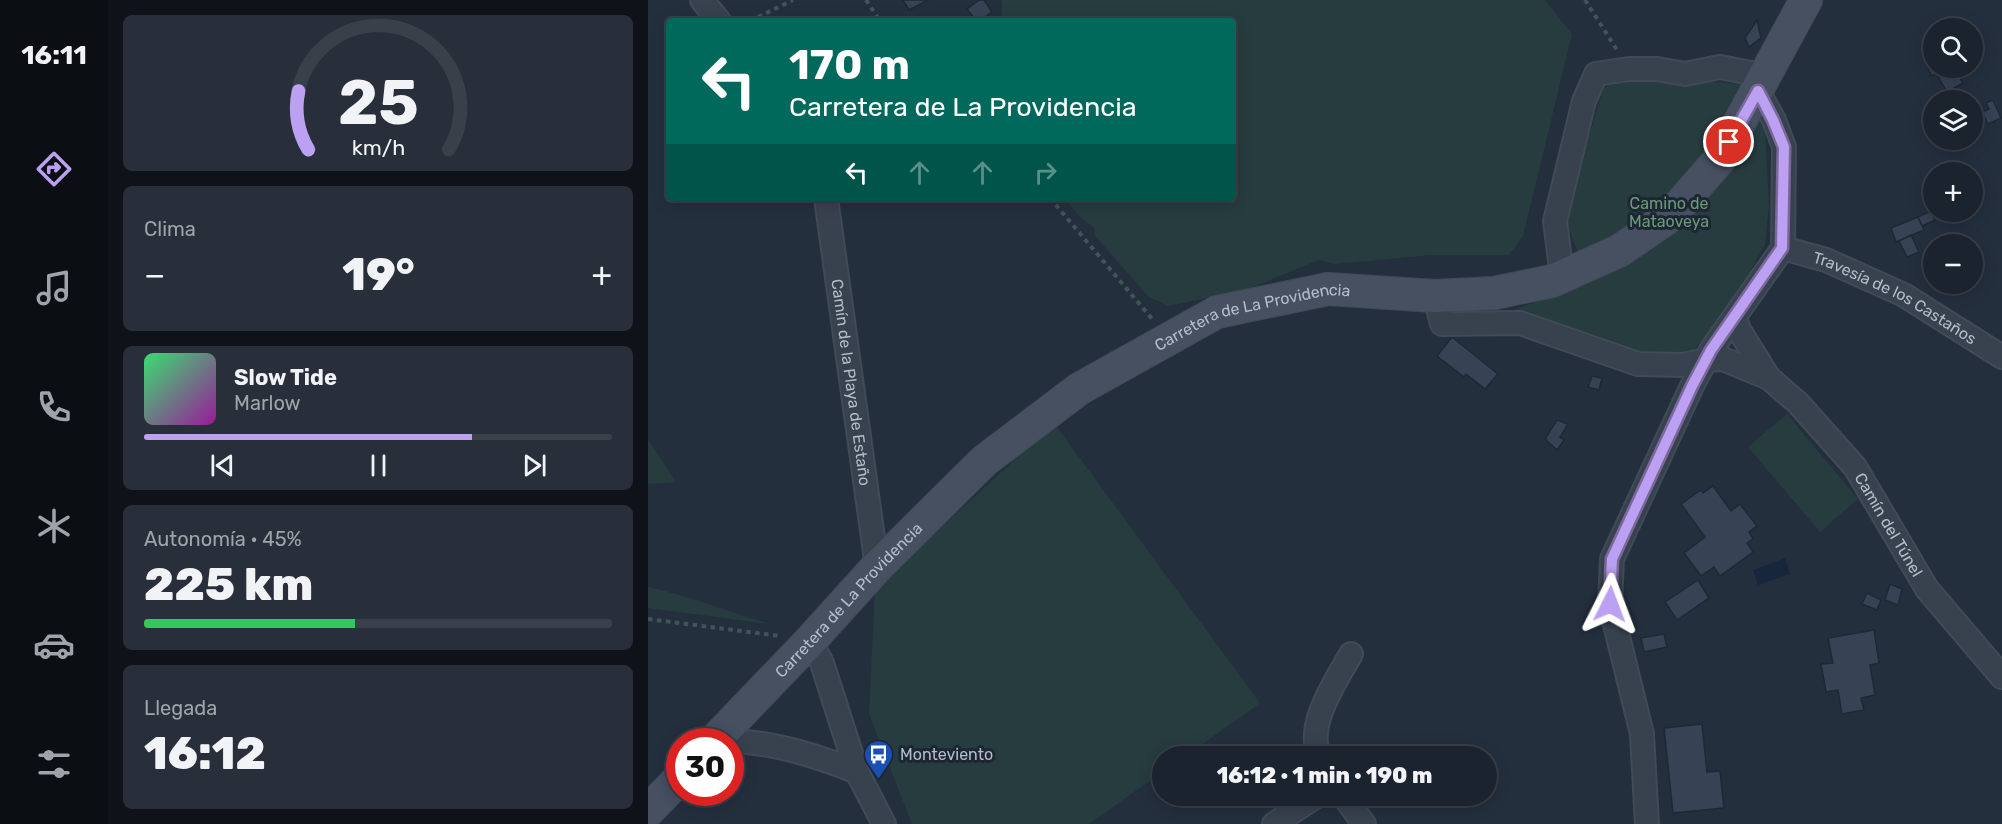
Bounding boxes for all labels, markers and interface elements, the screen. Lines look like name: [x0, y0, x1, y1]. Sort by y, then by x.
map controls: [1923, 18, 1983, 294]
button: search: [1923, 18, 1983, 78]
text: 16:11: [21, 39, 87, 71]
text: 170 m: [789, 40, 910, 90]
icon: left: [690, 42, 768, 120]
text: 25: [338, 66, 418, 140]
button: layers: [1923, 90, 1983, 150]
text: Carretera de La Providencia: [789, 91, 1137, 123]
pin: [1703, 116, 1754, 167]
icon: arrive: [1712, 125, 1745, 158]
text: km/h: [351, 135, 405, 160]
icon: directions: [33, 148, 75, 190]
icon: left: [840, 156, 873, 189]
icon: ahead: [903, 156, 936, 189]
icon: ahead: [966, 156, 999, 189]
icon: right: [1029, 156, 1062, 189]
button: +: [1923, 162, 1983, 222]
park label: Camino de Mataoveya: [1629, 194, 1709, 231]
text: Clima: [144, 217, 196, 241]
button: −: [1923, 234, 1983, 294]
text: 19°: [342, 248, 415, 301]
street label: Travesía de los Castaños: [1811, 248, 1980, 348]
text: −: [144, 255, 165, 294]
text: +: [591, 255, 612, 294]
icon: music: [33, 267, 75, 309]
street label: Camín de la Playa de Estaño: [827, 278, 875, 487]
street label: Carretera de La Providencia: [1151, 280, 1351, 355]
text: Slow Tide: [234, 364, 337, 391]
icon: phone: [33, 386, 75, 428]
text: Marlow: [234, 391, 301, 415]
icon: previous: [206, 449, 239, 482]
icon: pause: [362, 449, 395, 482]
icon: next: [518, 449, 551, 482]
street label: Camín del Túnel: [1851, 469, 1927, 580]
icon: climate: [33, 505, 75, 547]
street label: Carretera de La Providencia: [771, 519, 926, 682]
text: Autonomía · 45%: [144, 527, 302, 551]
text: 225 km: [144, 558, 313, 611]
position arrow: [1578, 572, 1642, 636]
icon: car: [33, 624, 75, 666]
text: Llegada: [144, 696, 217, 720]
text: 16:12: [144, 727, 266, 780]
speed limit sign: 30: [666, 728, 744, 806]
bus stop icon: Monteviento: [863, 738, 895, 780]
icon: filters: [33, 743, 75, 785]
place label: Monteviento: [900, 745, 993, 764]
text: 16:12 · 1 min · 190 m: [1217, 762, 1432, 789]

